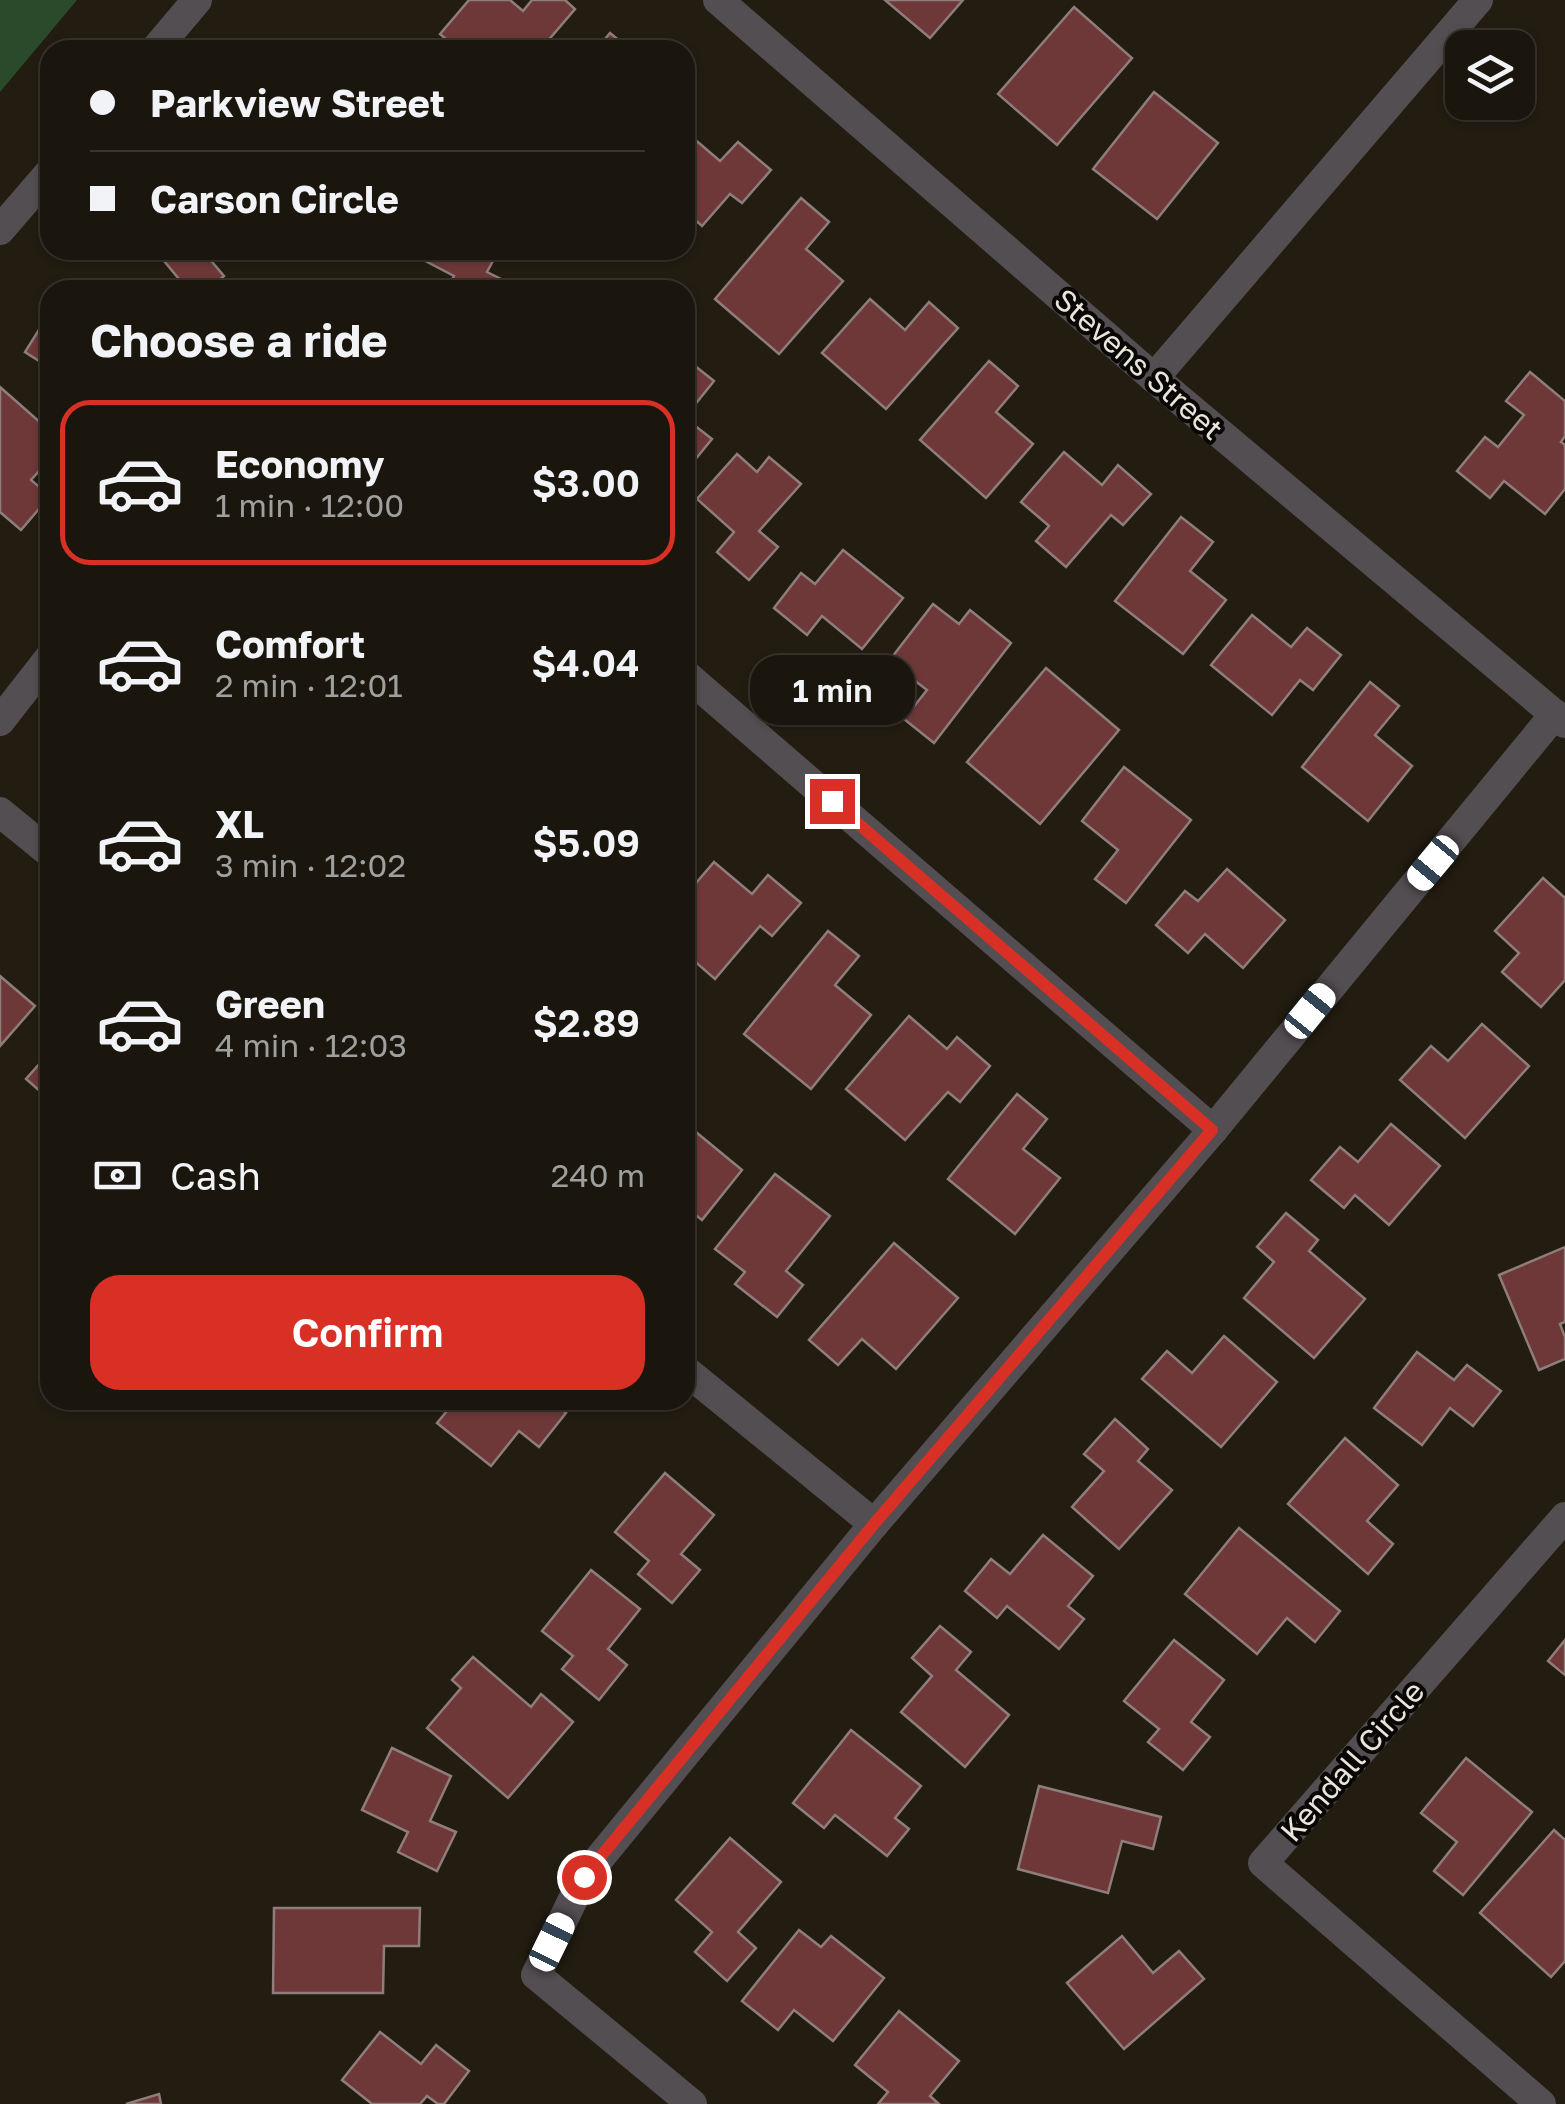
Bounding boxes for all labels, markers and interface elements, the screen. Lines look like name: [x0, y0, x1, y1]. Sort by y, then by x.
map controls: [1445, 30, 1535, 120]
button: layers: [1445, 30, 1535, 120]
text: Parkview Street: [150, 80, 445, 125]
text: Carson Circle: [150, 176, 399, 221]
street label: Stevens Street: [1047, 281, 1231, 447]
text: Choose a ride: [90, 313, 388, 367]
icon: car: [95, 438, 185, 528]
text: Economy: [215, 441, 384, 486]
text: $3.00: [532, 460, 640, 505]
text: 1 min · 12:00: [215, 486, 404, 524]
icon: car: [95, 618, 185, 708]
text: Comfort: [215, 621, 365, 666]
text: $4.04: [531, 640, 640, 685]
callout: 1 min: [750, 656, 914, 726]
text: 2 min · 12:01: [215, 666, 403, 704]
text: 1 min: [792, 671, 873, 709]
route end: [810, 779, 855, 824]
icon: car: [95, 798, 185, 888]
text: XL: [215, 801, 264, 846]
text: $5.09: [532, 820, 640, 865]
car: [1402, 830, 1464, 896]
text: 3 min · 12:02: [215, 846, 406, 884]
icon: car: [95, 978, 185, 1068]
car: [1279, 978, 1341, 1044]
text: Green: [215, 981, 325, 1026]
text: $2.89: [533, 1000, 640, 1045]
text: 4 min · 12:03: [215, 1026, 407, 1064]
icon: cash: [90, 1148, 145, 1203]
text: Cash: [170, 1153, 261, 1198]
text: 240 m: [551, 1156, 645, 1194]
button: Confirm: [90, 1275, 645, 1390]
street label: Kendall Circle: [1272, 1673, 1432, 1849]
route start: [562, 1855, 607, 1900]
car: [525, 1908, 579, 1976]

